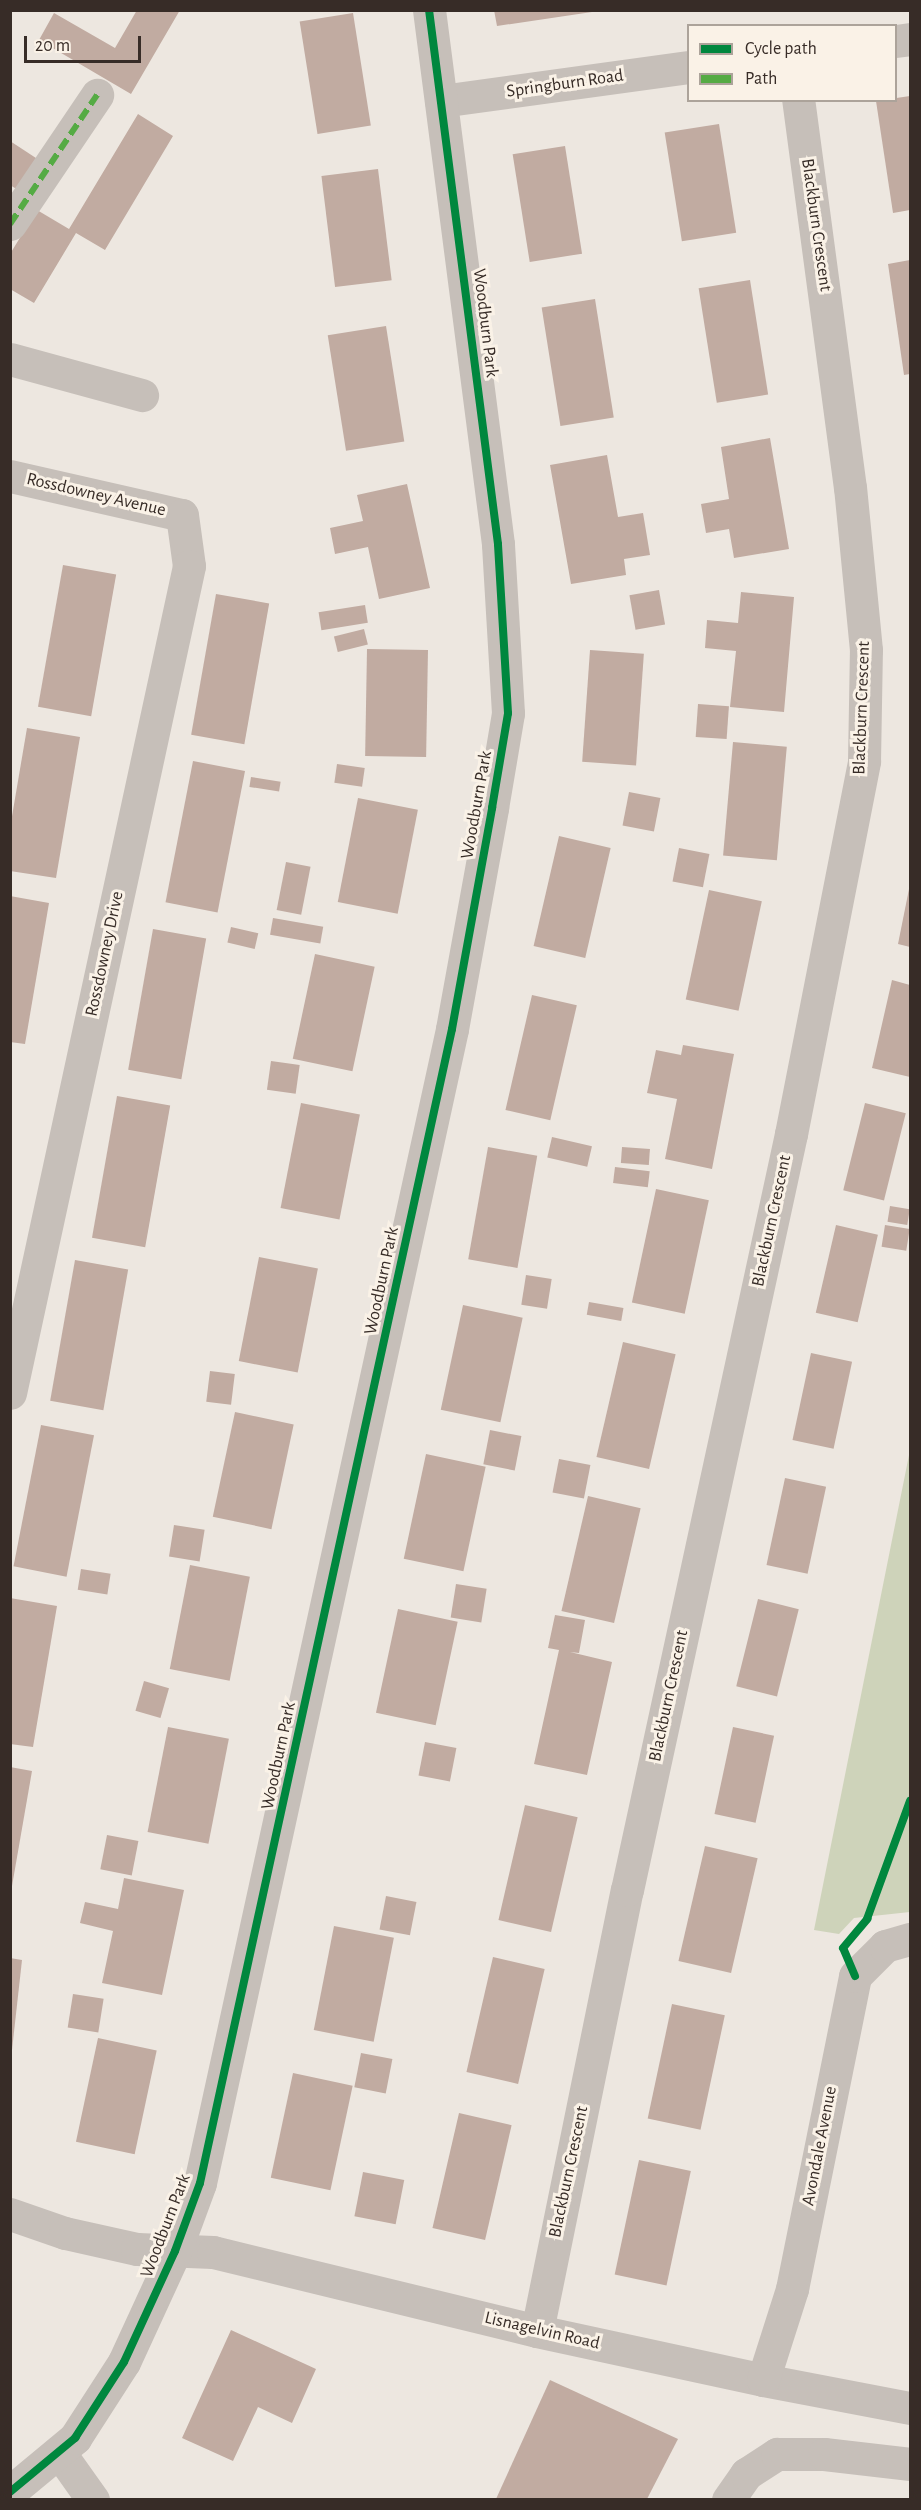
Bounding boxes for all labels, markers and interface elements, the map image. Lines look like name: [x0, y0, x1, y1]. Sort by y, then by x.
scale bar: [27, 24, 144, 62]
legend: [687, 24, 897, 102]
text: 20 m: [35, 37, 70, 55]
text: Cycle path: [745, 40, 817, 58]
street label: Springburn Road: [505, 65, 625, 103]
text: Path: [745, 70, 777, 88]
street label: Blackburn Crescent: [796, 157, 836, 293]
street label: Woodburn Park: [468, 267, 502, 379]
street label: Rossdowney Avenue: [24, 468, 168, 522]
street label: Blackburn Crescent: [849, 641, 875, 775]
street label: Woodburn Park: [457, 749, 497, 861]
street label: Rossdowney Drive: [81, 890, 129, 1018]
street label: Blackburn Crescent: [748, 1153, 796, 1289]
street label: Woodburn Park: [360, 1225, 404, 1337]
street label: Blackburn Crescent: [645, 1628, 693, 1764]
street label: Woodburn Park: [257, 1700, 301, 1812]
street label: Avondale Avenue: [798, 2084, 842, 2208]
street label: Blackburn Crescent: [545, 2104, 593, 2240]
street label: Woodburn Park: [136, 2171, 196, 2281]
street label: Lisnagelvin Road: [482, 2307, 602, 2355]

